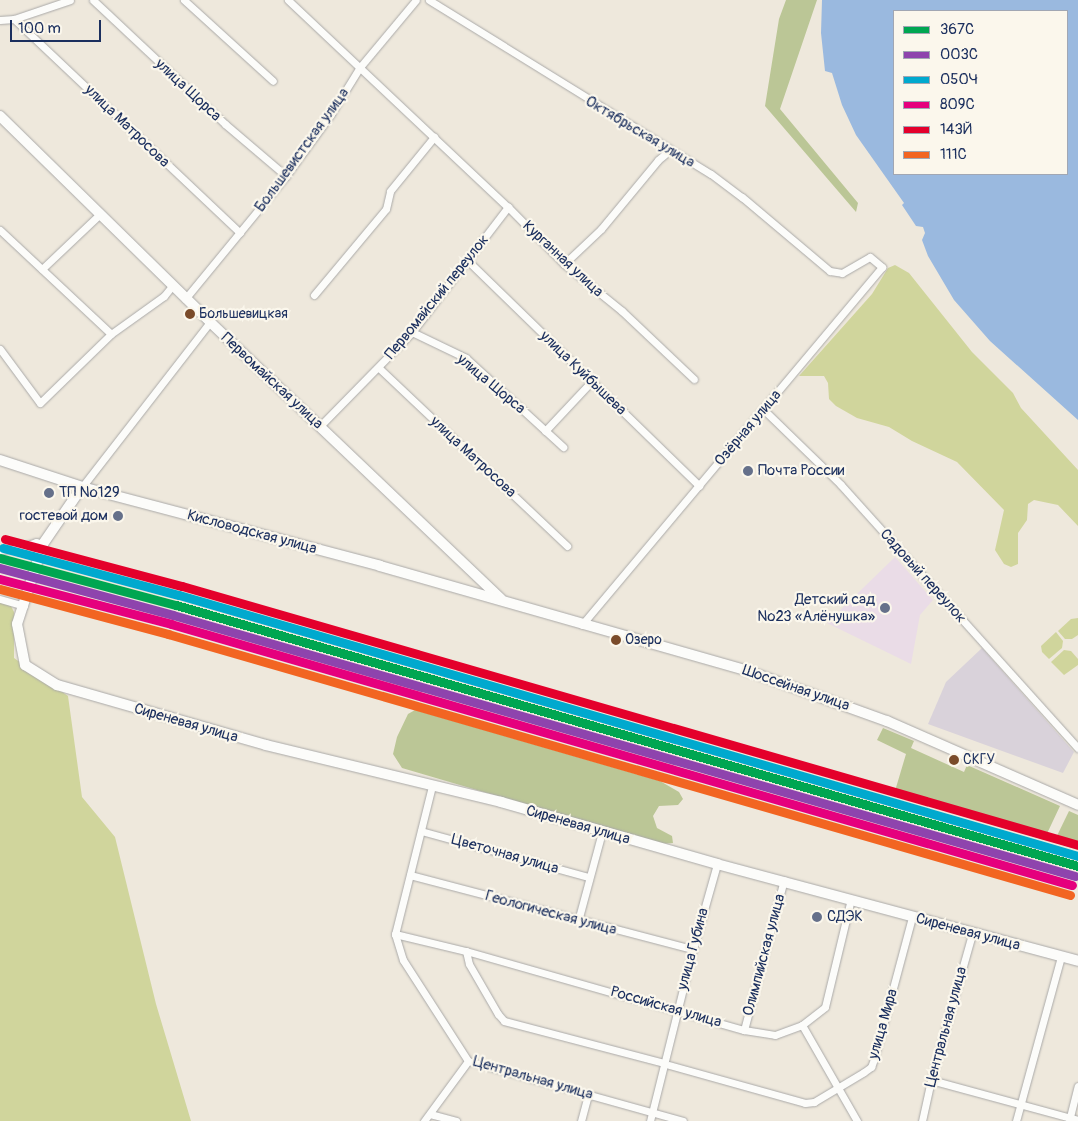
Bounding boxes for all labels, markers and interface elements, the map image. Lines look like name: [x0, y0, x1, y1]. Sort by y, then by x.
scale bar: [12, 10, 104, 42]
legend: [893, 10, 1068, 175]
text: 100 m: [18, 19, 61, 38]
text: 367С: [940, 20, 974, 39]
text: 003С: [940, 45, 978, 64]
street label: улица Щорса: [151, 55, 225, 125]
text: 050Ч: [940, 70, 978, 89]
street label: улица Матросова: [81, 81, 173, 171]
street label: Большевистская улица: [251, 85, 353, 215]
street label: Октябрьская улица: [582, 92, 698, 172]
text: 809С: [940, 95, 975, 114]
text: 143Й: [940, 120, 972, 139]
text: 111С: [940, 145, 967, 164]
street label: Курганная улица: [519, 217, 607, 301]
street label: Первомайский переулок: [381, 231, 493, 363]
place label: Большевицкая: [199, 306, 288, 322]
marker: Большевицкая: [185, 309, 195, 319]
street label: улица Куйбышева: [536, 327, 630, 419]
street label: Первомайская улица: [217, 329, 327, 433]
street label: улица Щорса: [453, 350, 529, 418]
street label: Озёрная улица: [711, 386, 785, 470]
street label: улица Матросова: [426, 413, 520, 501]
place label: Почта России: [758, 462, 844, 480]
marker: Почта России: [742, 465, 754, 477]
place label: ТП №129: [59, 484, 120, 502]
marker: ТП №129: [43, 487, 55, 499]
street label: Кисловодская улица: [185, 506, 319, 558]
place label: гостевой дом: [20, 507, 108, 525]
marker: гостевой дом: [112, 510, 124, 522]
street label: Садовый переулок: [876, 525, 970, 627]
place label: Детский сад №23 «Алёнушка»: [757, 590, 875, 625]
marker: Детский сад №23 «Алёнушка»: [879, 602, 891, 614]
place label: Озеро: [625, 632, 662, 648]
marker: Озеро: [611, 635, 621, 645]
street label: Шоссейная улица: [740, 661, 852, 715]
street label: Сиреневая улица: [132, 700, 240, 746]
place label: СКГУ: [963, 752, 995, 768]
marker: СКГУ: [949, 755, 959, 765]
street label: Сиреневая улица: [524, 802, 632, 848]
street label: Цветочная улица: [449, 830, 561, 878]
street label: Геологическая улица: [483, 887, 619, 939]
street label: Олимпийская улица: [739, 892, 789, 1018]
street label: улица Губина: [673, 906, 713, 992]
place label: СДЭК: [827, 908, 863, 926]
street label: Сиреневая улица: [914, 909, 1022, 955]
marker: СДЭК: [811, 911, 823, 923]
street label: Центральная улица: [921, 965, 971, 1089]
street label: Российская улица: [608, 983, 724, 1031]
street label: улица Мира: [864, 987, 902, 1061]
street label: Центральная улица: [471, 1052, 595, 1104]

